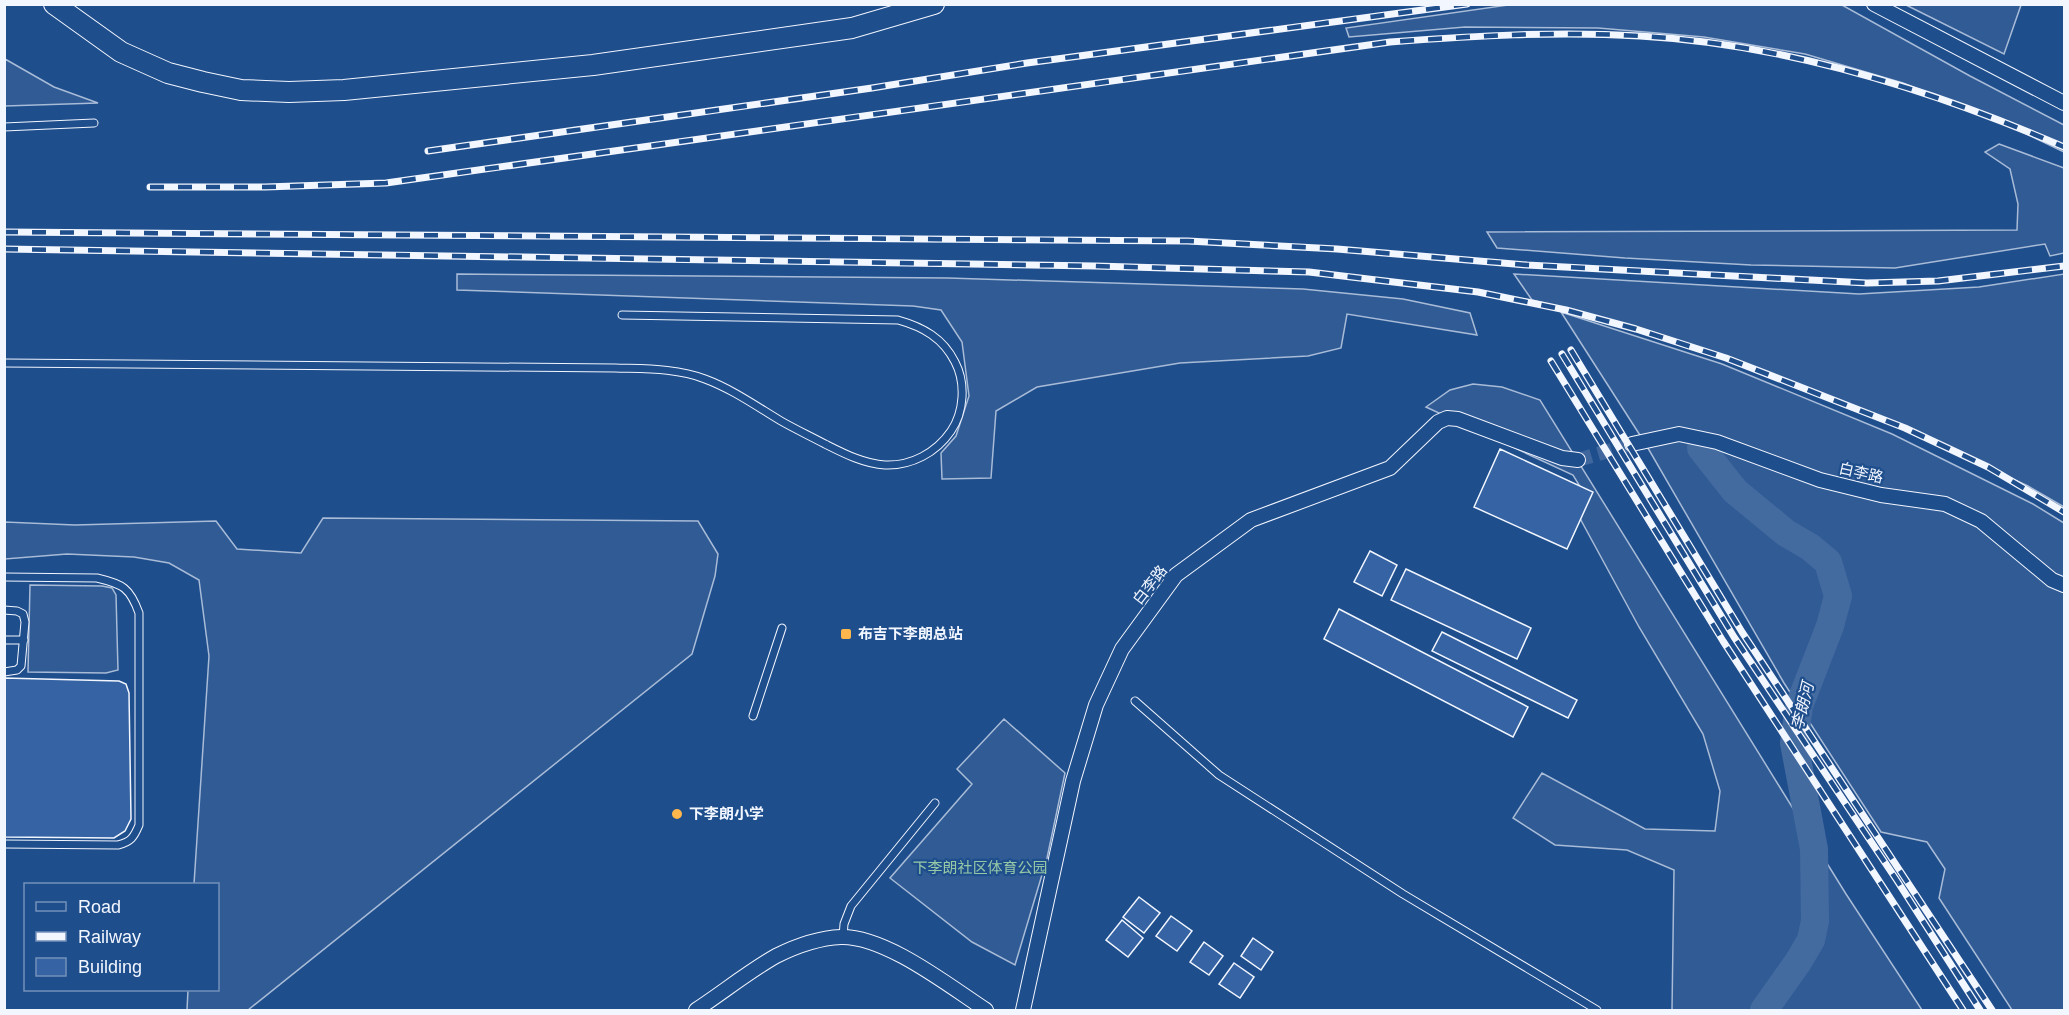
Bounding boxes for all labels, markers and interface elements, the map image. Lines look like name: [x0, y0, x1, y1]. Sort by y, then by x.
street label: 白李路: [1837, 459, 1885, 486]
street label: 白李路: [1129, 562, 1170, 608]
place label: 布吉下李朗总站: [858, 625, 963, 642]
marker: 布吉下李朗总站: [839, 627, 853, 641]
water label: 李朗河: [1788, 678, 1817, 731]
place label: 下李朗小学: [689, 805, 764, 822]
marker: 下李朗小学: [670, 807, 684, 821]
park label: 下李朗社区体育公园: [912, 859, 1048, 876]
legend: [24, 883, 219, 991]
text: Road: [78, 897, 121, 917]
text: Railway: [78, 927, 141, 947]
text: Building: [78, 957, 142, 977]

